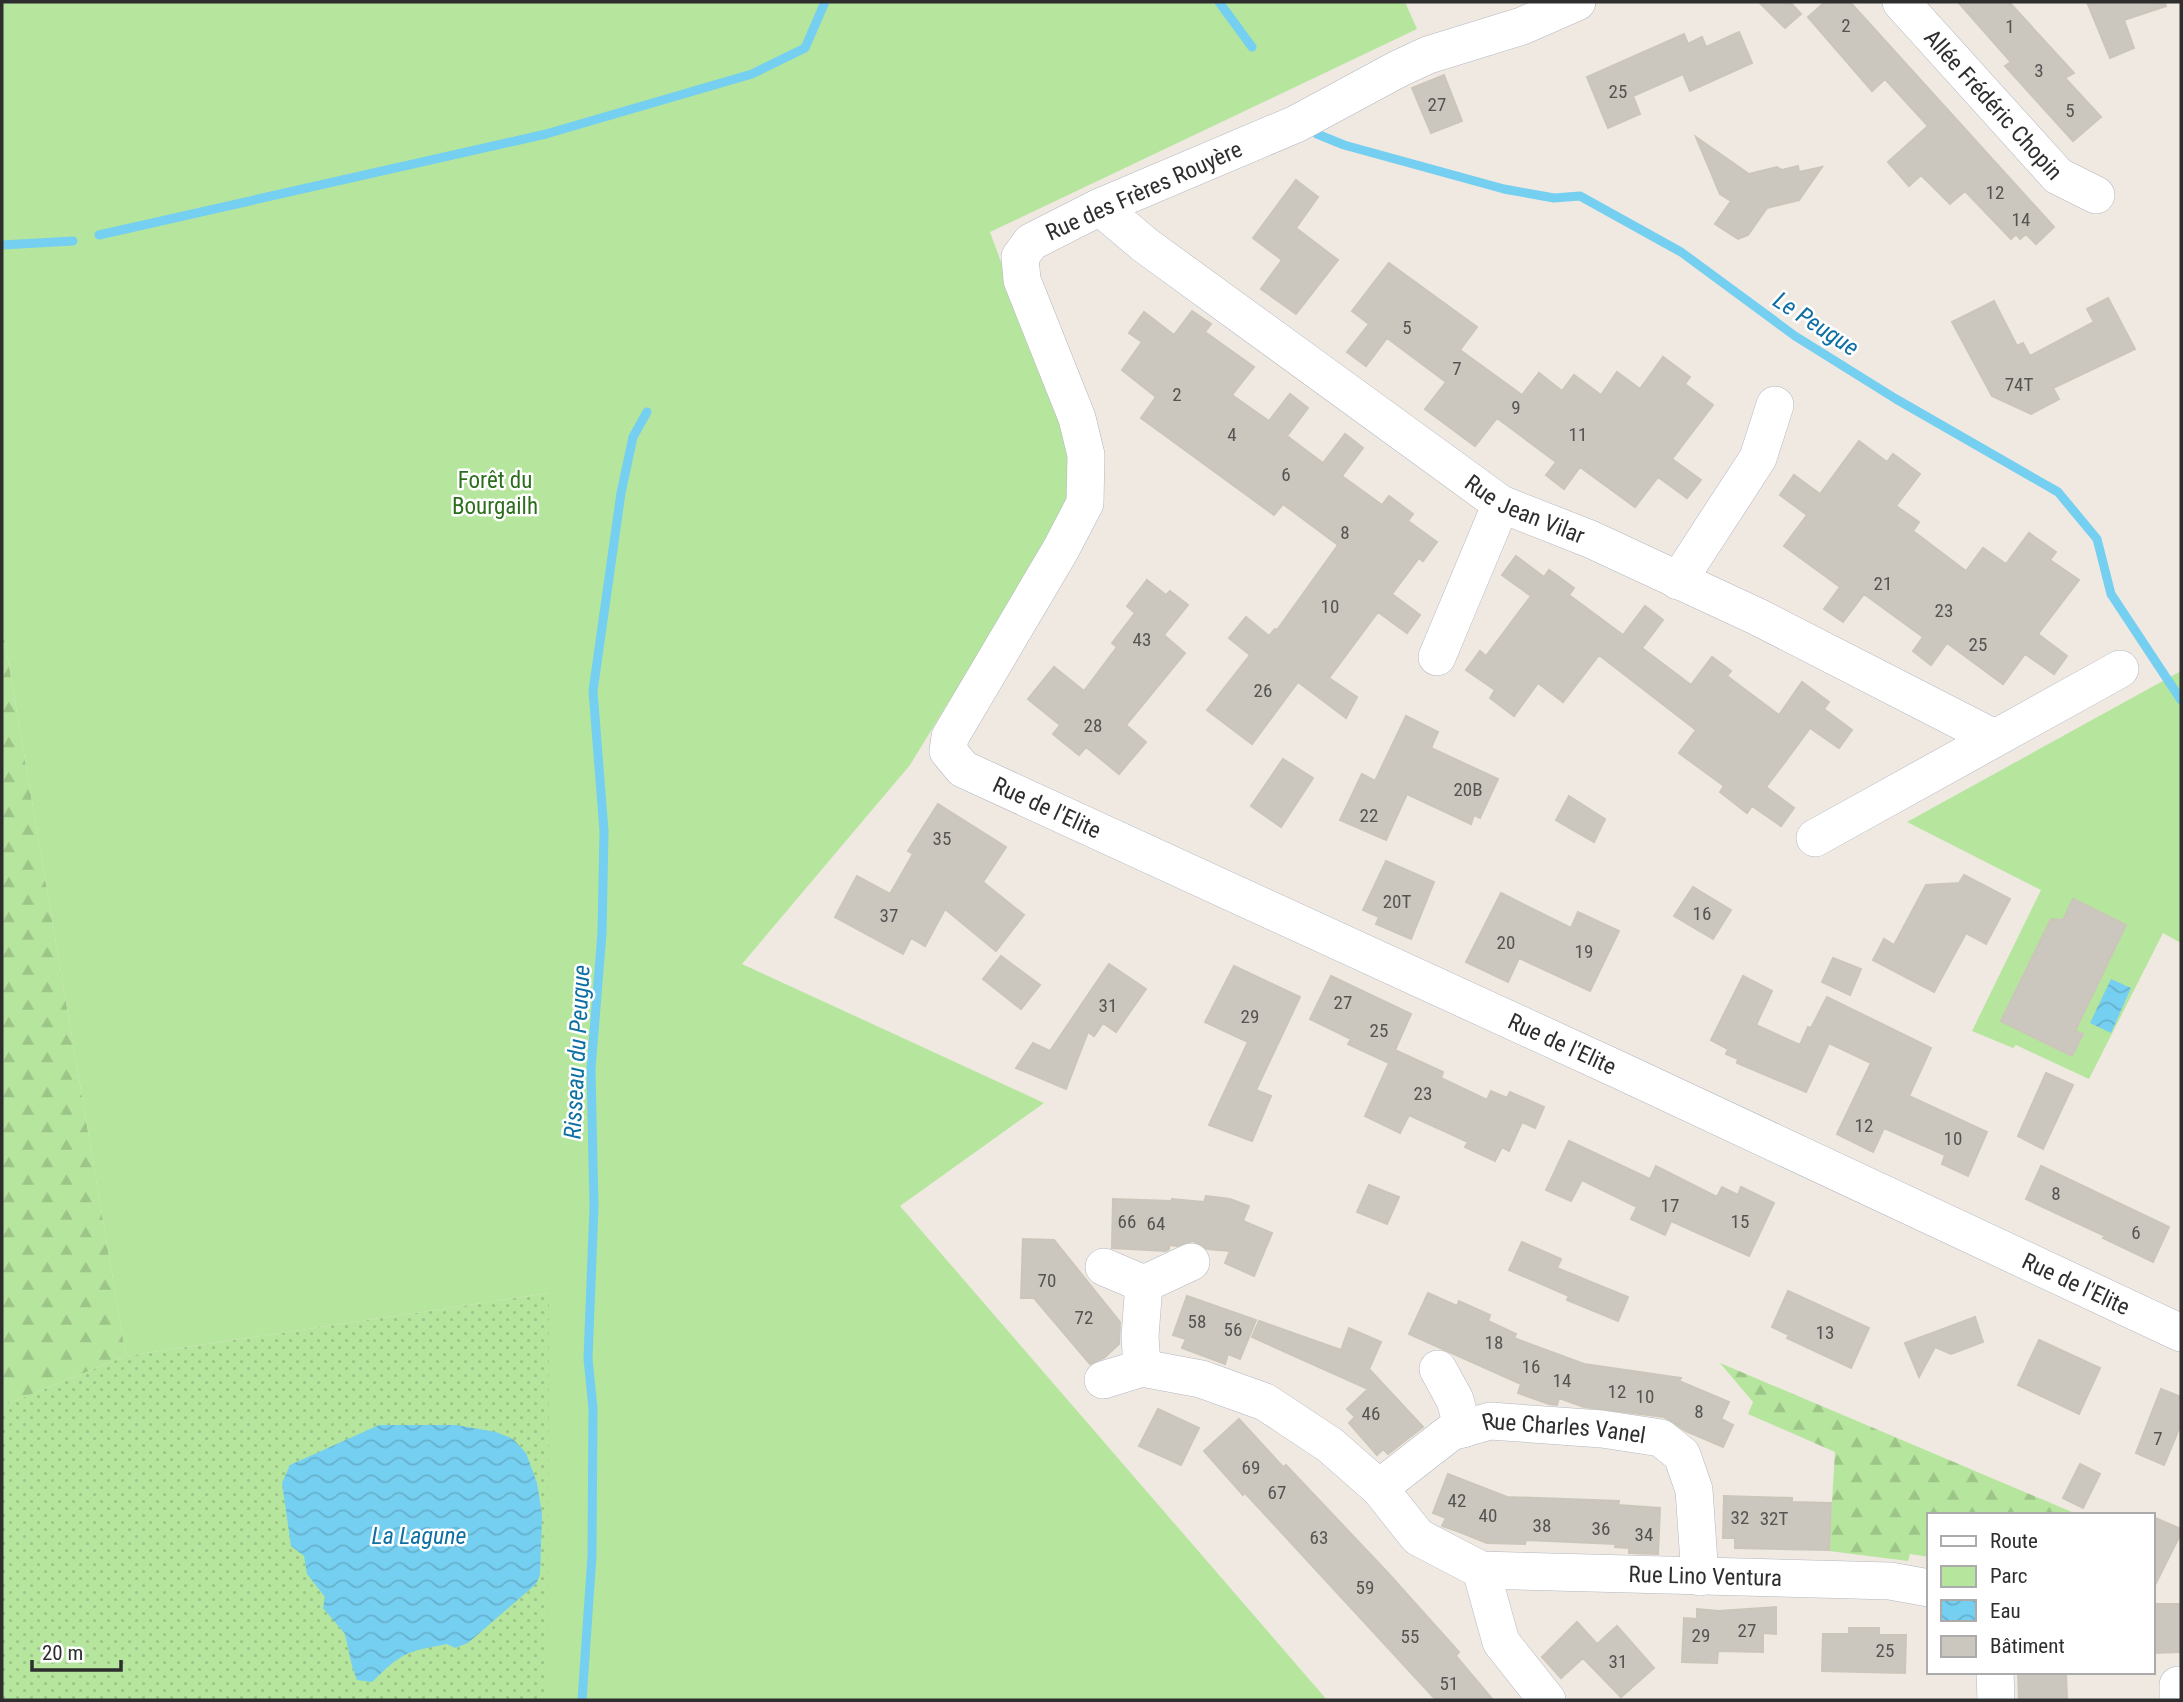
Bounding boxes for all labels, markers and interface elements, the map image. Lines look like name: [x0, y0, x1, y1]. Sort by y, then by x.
house number: 2: [1841, 14, 1851, 37]
house number: 1: [2005, 15, 2015, 38]
street label: Allée Frédéric Chopin: [1919, 24, 2068, 185]
house number: 3: [2034, 59, 2044, 82]
house number: 25: [1609, 80, 1627, 103]
house number: 27: [1428, 93, 1446, 116]
house number: 5: [2065, 99, 2075, 122]
street label: Rue des Frères Rouyère: [1042, 136, 1246, 246]
house number: 12: [1986, 181, 2004, 204]
house number: 14: [2012, 208, 2030, 231]
water label: Le Peugue: [1768, 286, 1864, 362]
house number: 5: [1402, 316, 1412, 339]
house number: 7: [1452, 357, 1462, 380]
house number: 74T: [2005, 373, 2033, 396]
house number: 2: [1172, 383, 1182, 406]
house number: 9: [1511, 396, 1521, 419]
house number: 4: [1227, 423, 1237, 446]
house number: 11: [1569, 423, 1587, 446]
house number: 6: [1281, 463, 1291, 486]
park label: Forêt du Bourgailh: [452, 467, 538, 520]
street label: Rue Jean Vilar: [1460, 469, 1589, 549]
house number: 8: [1340, 521, 1350, 544]
house number: 21: [1874, 572, 1892, 595]
house number: 10: [1321, 595, 1339, 618]
house number: 23: [1935, 599, 1953, 622]
house number: 43: [1133, 628, 1151, 651]
house number: 25: [1969, 633, 1987, 656]
house number: 26: [1254, 679, 1272, 702]
house number: 28: [1084, 714, 1102, 737]
street label: Rue de l'Elite: [989, 771, 1105, 844]
house number: 20B: [1453, 778, 1483, 801]
house number: 22: [1360, 804, 1378, 827]
house number: 35: [933, 827, 951, 850]
house number: 20T: [1383, 890, 1411, 913]
house number: 16: [1693, 902, 1711, 925]
house number: 37: [880, 904, 898, 927]
house number: 20: [1497, 931, 1515, 954]
house number: 19: [1575, 940, 1593, 963]
water label: Risseau du Peugue: [558, 964, 596, 1140]
house number: 27: [1334, 991, 1352, 1014]
house number: 31: [1099, 994, 1117, 1017]
house number: 29: [1241, 1005, 1259, 1028]
street label: Rue de l'Elite: [1504, 1008, 1620, 1080]
house number: 25: [1370, 1019, 1388, 1042]
house number: 23: [1414, 1082, 1432, 1105]
house number: 12: [1855, 1114, 1873, 1137]
house number: 10: [1944, 1127, 1962, 1150]
house number: 8: [2051, 1182, 2061, 1205]
house number: 17: [1661, 1194, 1679, 1217]
house number: 66: [1118, 1210, 1136, 1233]
house number: 15: [1731, 1210, 1749, 1233]
house number: 64: [1147, 1212, 1165, 1235]
house number: 6: [2131, 1221, 2141, 1244]
street label: Rue de l'Elite: [2018, 1247, 2134, 1321]
house number: 70: [1038, 1269, 1056, 1292]
house number: 72: [1075, 1306, 1093, 1329]
house number: 58: [1188, 1310, 1206, 1333]
house number: 56: [1224, 1318, 1242, 1341]
house number: 13: [1816, 1321, 1834, 1344]
house number: 18: [1485, 1331, 1503, 1354]
house number: 16: [1522, 1355, 1540, 1378]
house number: 14: [1553, 1369, 1571, 1392]
house number: 12: [1608, 1380, 1626, 1403]
house number: 10: [1636, 1385, 1654, 1408]
house number: 8: [1694, 1400, 1704, 1423]
house number: 46: [1362, 1402, 1380, 1425]
street label: Rue Charles Vanel: [1479, 1407, 1648, 1449]
house number: 7: [2153, 1427, 2163, 1450]
house number: 69: [1242, 1456, 1260, 1479]
house number: 67: [1268, 1481, 1286, 1504]
house number: 42: [1448, 1489, 1466, 1512]
house number: 40: [1479, 1504, 1497, 1527]
house number: 32: [1731, 1506, 1749, 1529]
house number: 32T: [1760, 1507, 1788, 1530]
legend: [1927, 1513, 2155, 1674]
house number: 38: [1533, 1514, 1551, 1537]
house number: 36: [1592, 1517, 1610, 1540]
water label: La Lagune: [372, 1522, 467, 1550]
house number: 34: [1635, 1523, 1653, 1546]
house number: 63: [1310, 1526, 1328, 1549]
text: Route: [1990, 1529, 2038, 1553]
street label: Rue Lino Ventura: [1628, 1560, 1782, 1592]
text: Parc: [1990, 1564, 2028, 1588]
house number: 59: [1356, 1576, 1374, 1599]
text: Eau: [1990, 1599, 2021, 1623]
house number: 27: [1738, 1619, 1756, 1642]
house number: 29: [1692, 1624, 1710, 1647]
house number: 55: [1401, 1625, 1419, 1648]
scale bar: [32, 1628, 121, 1672]
text: Bâtiment: [1990, 1634, 2065, 1658]
house number: 25: [1876, 1639, 1894, 1662]
text: 20 m: [42, 1641, 83, 1665]
house number: 31: [1609, 1650, 1627, 1673]
house number: 51: [1440, 1672, 1458, 1695]

